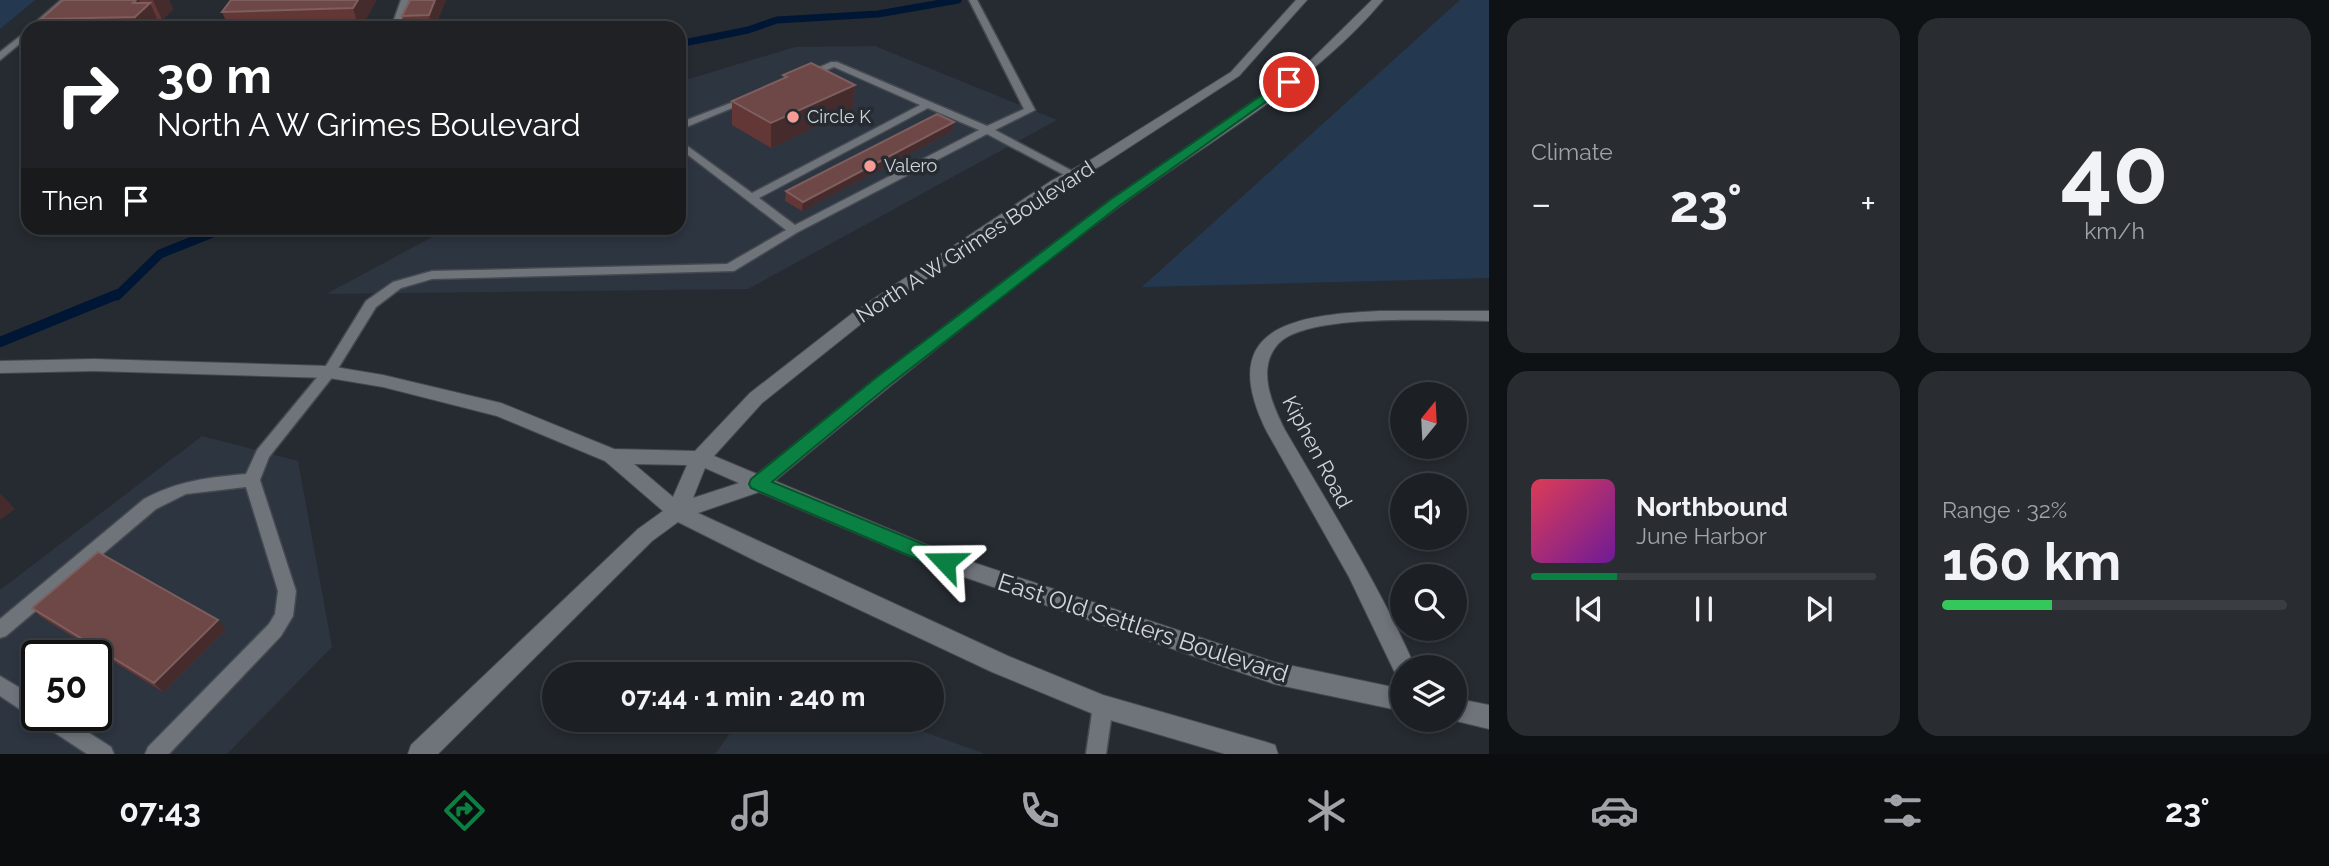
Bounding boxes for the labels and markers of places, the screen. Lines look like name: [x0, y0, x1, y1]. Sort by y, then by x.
pin: [1259, 52, 1319, 112]
place label: Circle K: [807, 106, 871, 127]
marker: Circle K: [785, 109, 801, 125]
place label: Valero: [884, 155, 938, 176]
marker: Valero: [862, 158, 878, 174]

